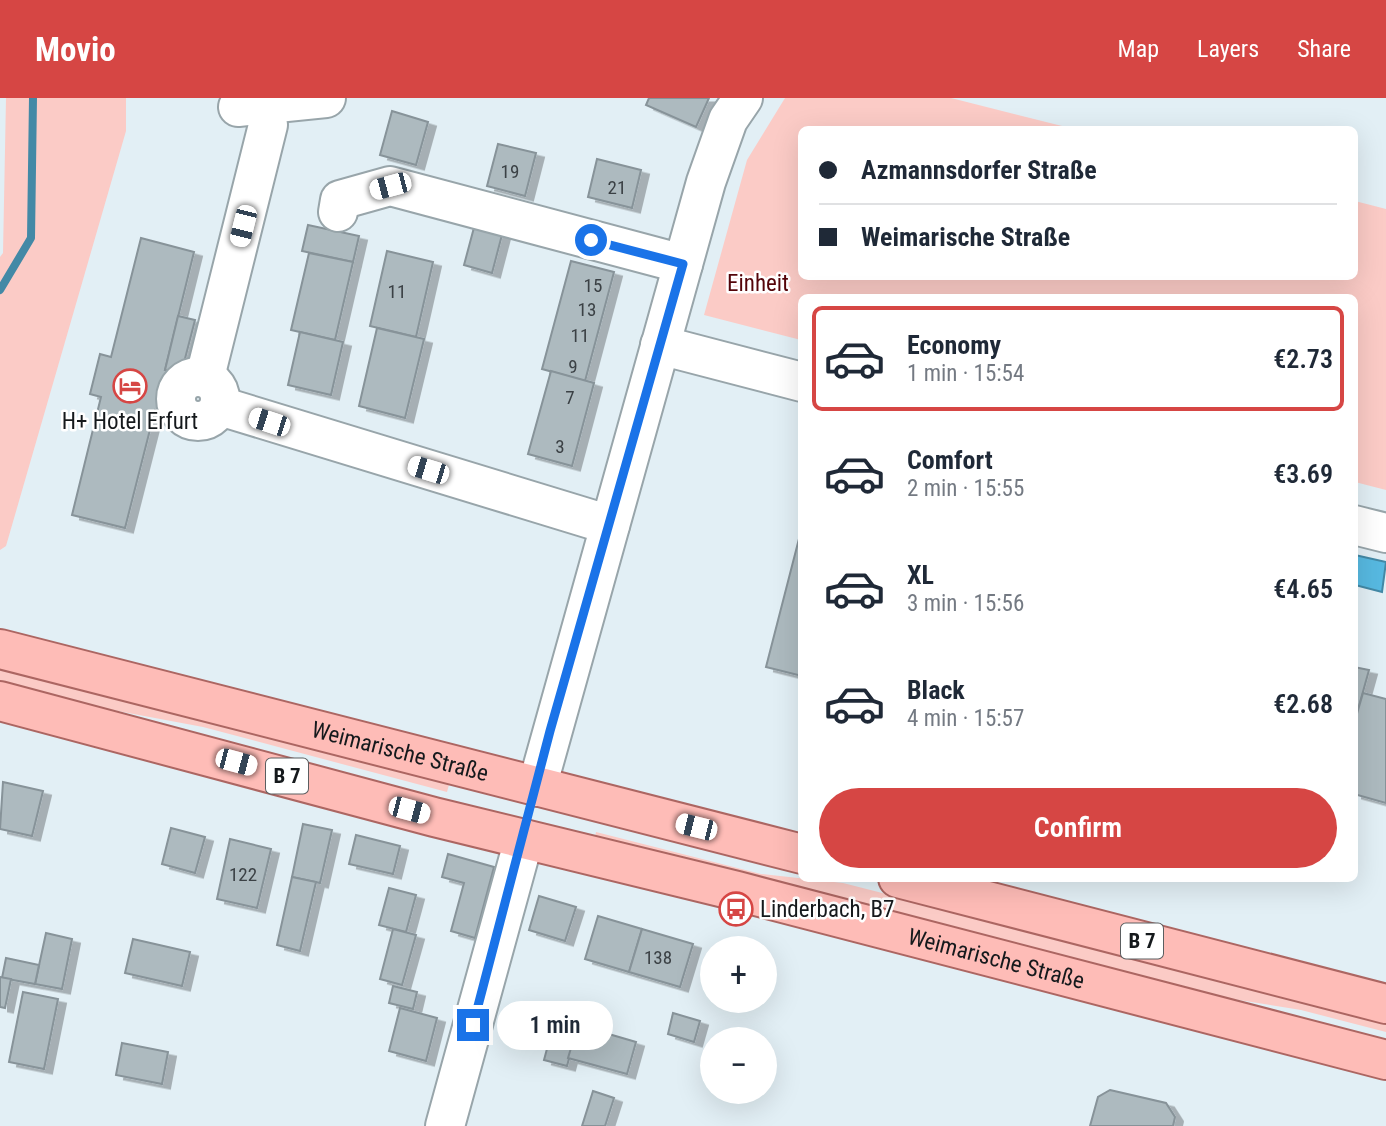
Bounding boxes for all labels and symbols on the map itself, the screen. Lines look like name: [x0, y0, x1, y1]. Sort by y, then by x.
house number: 19: [501, 160, 519, 183]
car: [367, 170, 414, 202]
house number: 21: [608, 176, 626, 199]
car: [228, 203, 259, 249]
route start: [575, 224, 607, 256]
park label: Einheit: [727, 270, 789, 297]
house number: 15: [584, 274, 602, 297]
house number: 11: [388, 280, 406, 303]
house number: 13: [578, 298, 596, 321]
house number: 11: [571, 324, 589, 347]
house number: 9: [568, 355, 578, 378]
hotel icon: H+ Hotel Erfurt: [111, 367, 149, 405]
house number: 7: [565, 386, 575, 409]
car: [246, 406, 293, 438]
place label: H+ Hotel Erfurt: [62, 408, 198, 435]
house number: 3: [555, 435, 565, 458]
car: [405, 454, 452, 486]
street label: Weimarische Straße: [309, 716, 491, 787]
car: [213, 746, 260, 778]
road number: B 7: [266, 758, 308, 794]
car: [386, 794, 433, 826]
car: [674, 812, 719, 842]
house number: 122: [229, 863, 257, 886]
bus stop icon: Linderbach, B7: [717, 890, 755, 928]
place label: Linderbach, B7: [760, 896, 894, 923]
street label: Weimarische Straße: [905, 923, 1087, 995]
road number: B 7: [1121, 924, 1163, 958]
house number: 138: [644, 946, 672, 969]
callout: 1 min: [498, 1000, 613, 1049]
route end: [457, 1009, 489, 1041]

